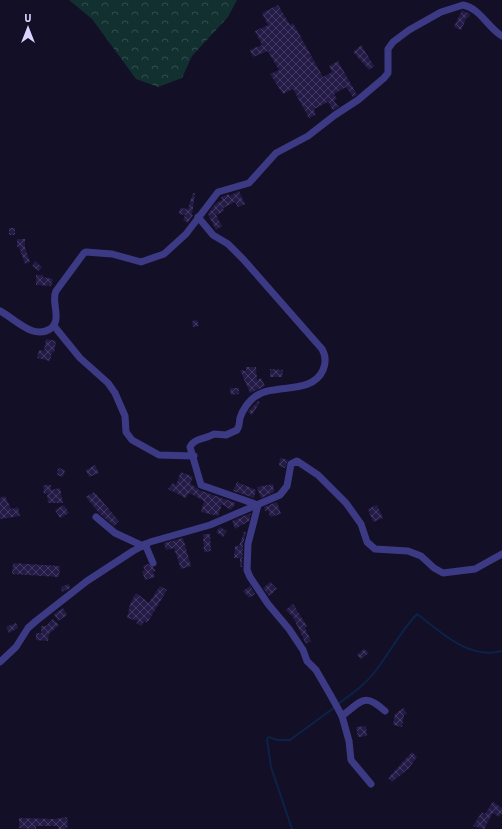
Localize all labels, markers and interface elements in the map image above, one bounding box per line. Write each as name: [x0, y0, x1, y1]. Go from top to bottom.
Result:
north arrow: [8, 8, 48, 48]
text: U: [24, 11, 32, 26]

